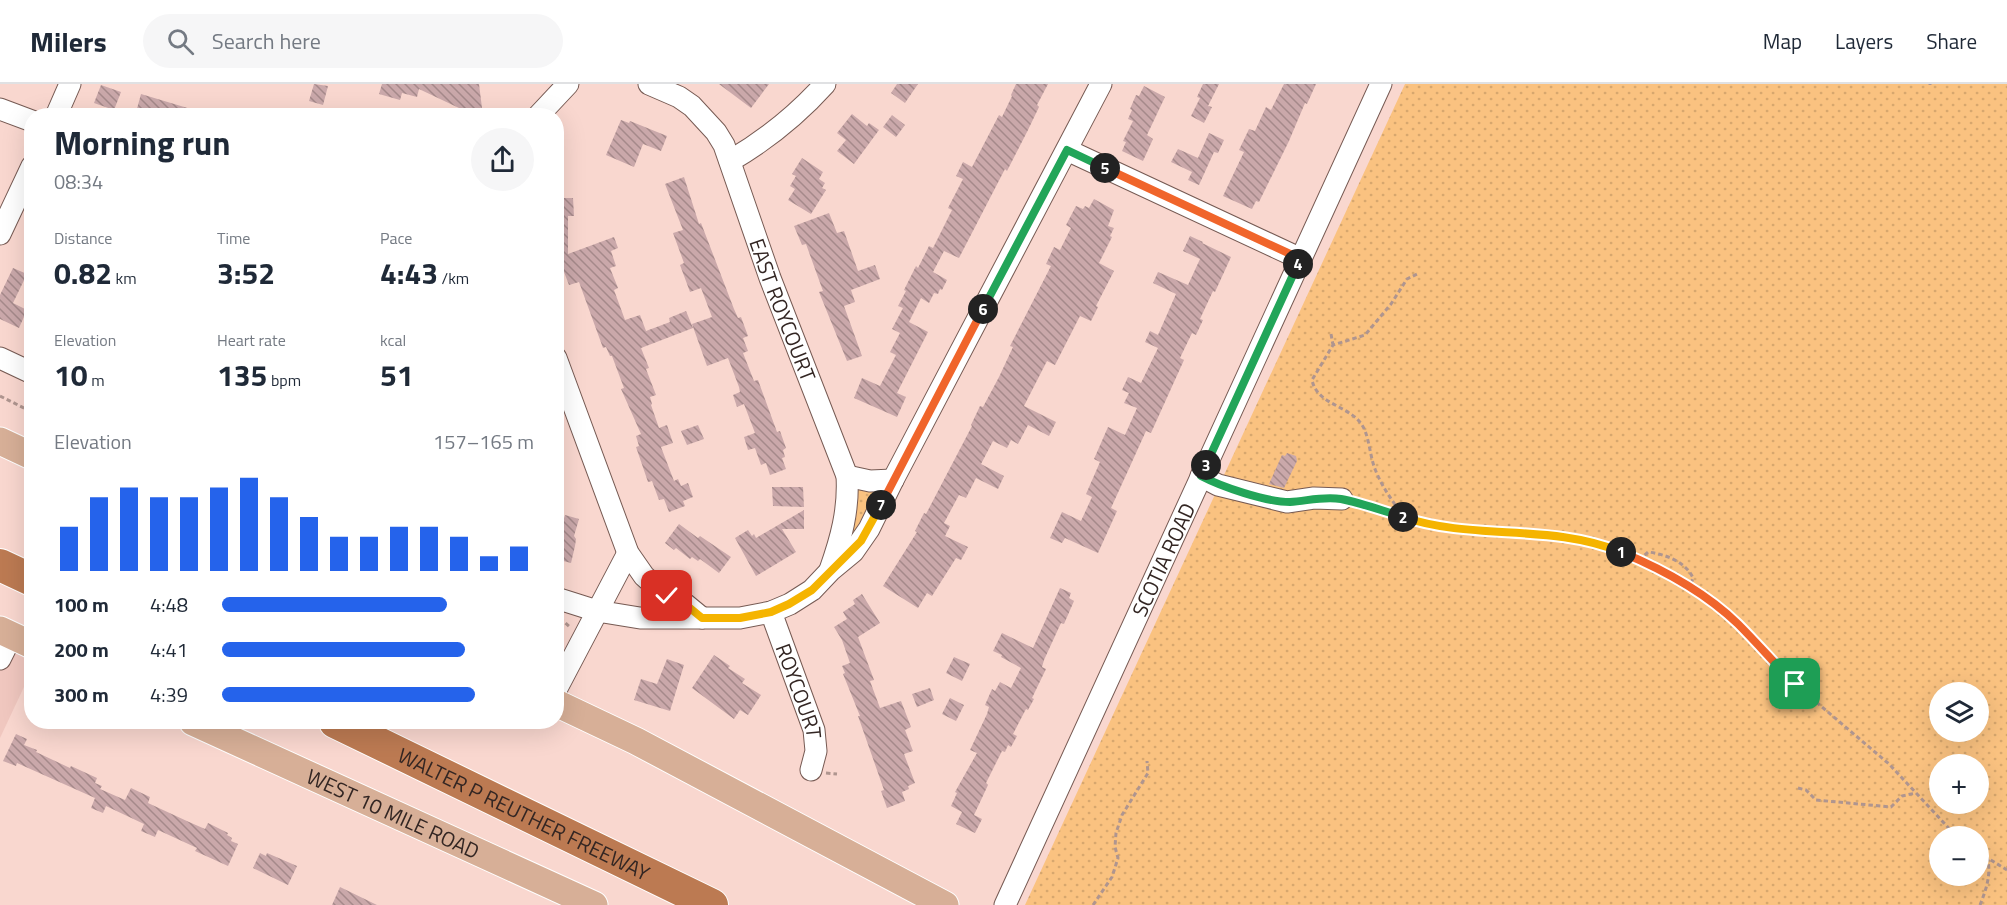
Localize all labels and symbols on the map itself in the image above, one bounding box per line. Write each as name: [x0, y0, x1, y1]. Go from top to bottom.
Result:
pin: 5: [1090, 153, 1120, 183]
street label: EAST ROYCOURT: [741, 234, 825, 386]
pin: 4: [1283, 249, 1313, 279]
pin: 6: [968, 294, 998, 324]
pin: 3: [1191, 450, 1221, 480]
pin: 7: [866, 490, 896, 520]
street label: SCOTIA ROAD: [1123, 497, 1203, 622]
pin: 2: [1388, 502, 1418, 532]
pin: 1: [1606, 537, 1636, 567]
pin: [641, 570, 692, 621]
street label: ROYCOURT: [768, 639, 831, 740]
pin: [1769, 658, 1820, 709]
street label: WALTER P REUTHER FREEWAY: [392, 739, 656, 889]
street label: WEST 10 MILE ROAD: [301, 760, 485, 867]

